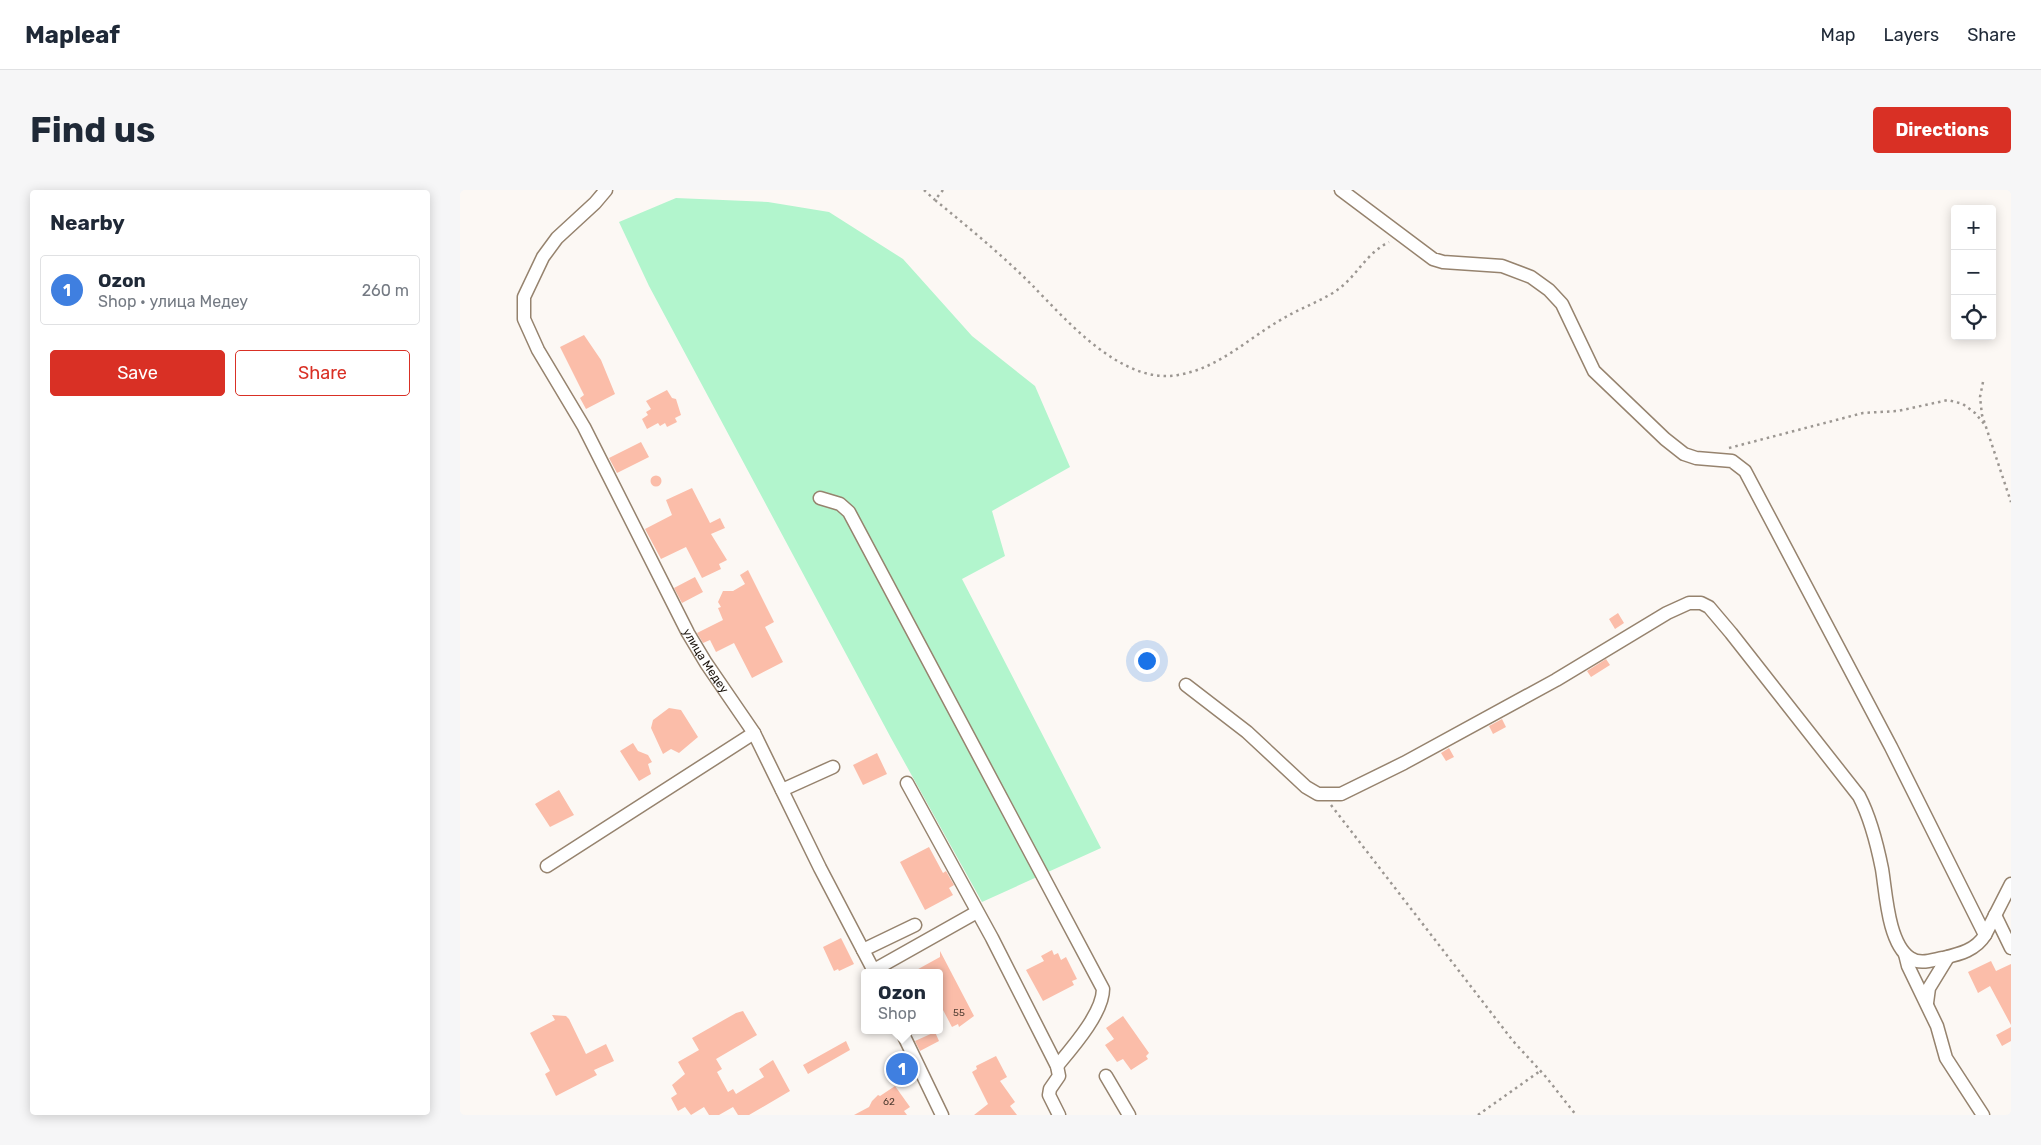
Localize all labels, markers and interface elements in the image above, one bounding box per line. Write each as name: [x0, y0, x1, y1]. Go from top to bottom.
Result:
text: Mapleaf: [25, 21, 120, 49]
text: Map: [1821, 24, 1856, 46]
text: Layers: [1884, 24, 1939, 46]
text: Share: [1967, 24, 2016, 46]
button: Directions: [1873, 107, 2011, 153]
text: Find us: [30, 109, 155, 151]
map controls: [1951, 205, 1996, 340]
button: +: [1951, 205, 1996, 250]
text: Nearby: [50, 210, 125, 235]
button: −: [1951, 250, 1996, 295]
text: Ozon: [98, 269, 146, 292]
text: 1: [63, 281, 71, 300]
text: 260 m: [362, 281, 409, 300]
text: Shop · улица Медеу: [98, 292, 248, 311]
button: locate: [1951, 295, 1996, 340]
button: Save: [50, 350, 225, 396]
button: Share: [235, 350, 410, 396]
street label: улица Медеу: [680, 626, 732, 696]
your location: [1134, 648, 1160, 674]
popup: [861, 969, 943, 1034]
text: Ozon: [878, 981, 926, 1004]
text: Shop: [878, 1004, 917, 1023]
house number: 55: [953, 1007, 965, 1019]
pin: 1: [886, 1050, 918, 1088]
house number: 62: [883, 1096, 895, 1108]

